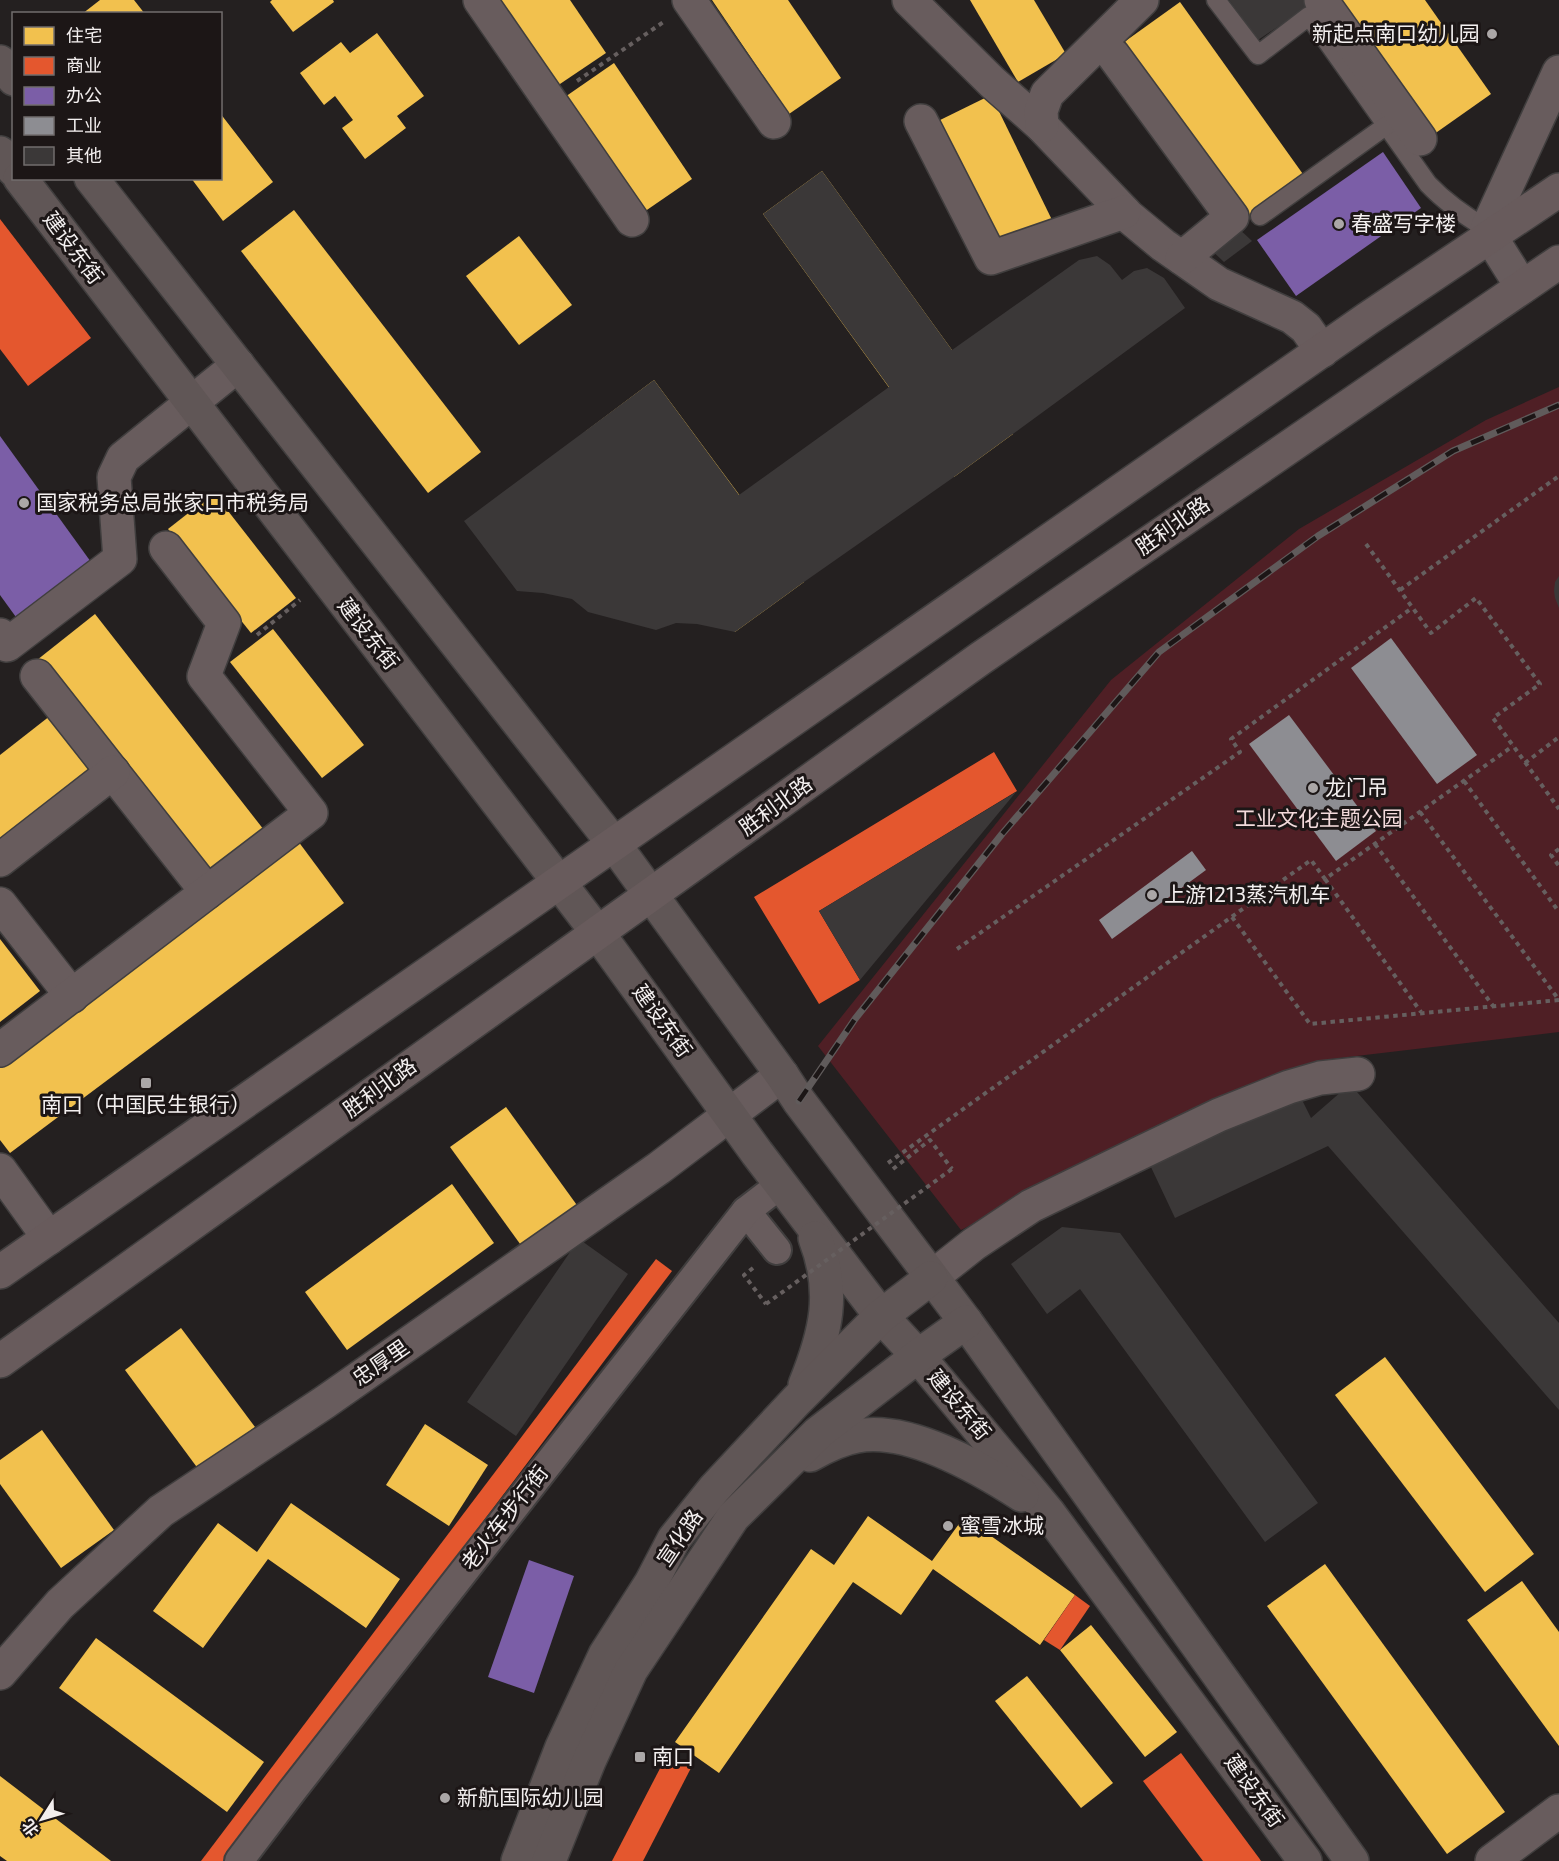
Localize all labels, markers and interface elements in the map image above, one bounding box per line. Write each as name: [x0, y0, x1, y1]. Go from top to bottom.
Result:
legend: [12, 12, 222, 180]
place label: 新起点南口幼儿园: [1312, 20, 1480, 45]
text: 住宅: [66, 24, 102, 46]
marker: 新起点南口幼儿园: [1485, 27, 1499, 41]
text: 商业: [66, 54, 102, 76]
text: 办公: [66, 84, 102, 106]
text: 工业: [66, 114, 102, 136]
text: 其他: [66, 144, 102, 166]
street label: 建设东街: [39, 206, 109, 288]
place label: 春盛写字楼: [1351, 210, 1456, 235]
marker: 春盛写字楼: [1332, 217, 1346, 231]
place label: 国家税务总局张家口市税务局: [36, 489, 309, 514]
street label: 胜利北路: [1131, 490, 1214, 559]
marker: 国家税务总局张家口市税务局: [17, 496, 31, 510]
street label: 建设东街: [333, 592, 405, 674]
street label: 胜利北路: [734, 770, 816, 840]
place label: 龙门吊: [1325, 774, 1388, 799]
marker: 龙门吊: [1306, 781, 1320, 795]
park label: 工业文化主题公园: [1235, 805, 1403, 830]
place label: 上游1213蒸汽机车: [1164, 881, 1330, 906]
marker: 上游1213蒸汽机车: [1145, 888, 1159, 902]
street label: 建设东街: [628, 979, 698, 1061]
street label: 胜利北路: [338, 1052, 420, 1122]
marker: 南口（中国民生银行）: [139, 1076, 153, 1090]
place label: 南口（中国民生银行）: [41, 1091, 251, 1116]
street label: 忠厚里: [347, 1333, 413, 1390]
street label: 建设东街: [924, 1364, 997, 1444]
street label: 老火车步行街: [455, 1460, 552, 1574]
street label: 宣化路: [651, 1504, 707, 1570]
place label: 蜜雪冰城: [960, 1512, 1044, 1537]
marker: 蜜雪冰城: [941, 1519, 955, 1533]
place label: 南口: [652, 1743, 694, 1768]
street label: 建设东街: [1220, 1749, 1290, 1831]
marker: 南口: [633, 1750, 647, 1764]
place label: 新航国际幼儿园: [457, 1784, 604, 1809]
north arrow: [12, 1789, 72, 1849]
marker: 新航国际幼儿园: [438, 1791, 452, 1805]
text: 北: [17, 1816, 42, 1840]

